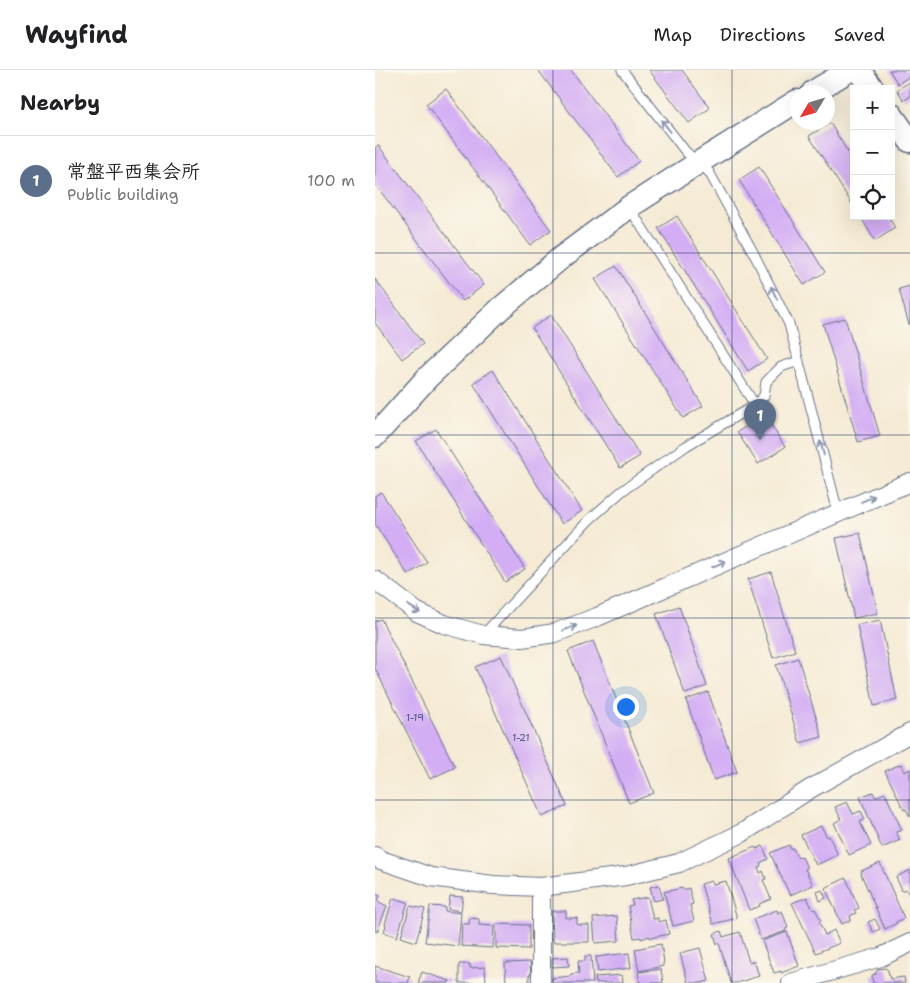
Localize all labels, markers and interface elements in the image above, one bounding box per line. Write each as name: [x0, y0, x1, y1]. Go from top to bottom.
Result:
text: Wayfind: [25, 19, 128, 51]
text: Map: [654, 23, 692, 47]
text: Directions: [720, 23, 806, 47]
text: Saved: [834, 23, 885, 47]
north arrow: [790, 85, 835, 130]
map controls: [850, 85, 895, 220]
button: +: [850, 85, 895, 130]
text: Nearby: [20, 89, 100, 117]
one-way arrow: [661, 119, 671, 133]
button: −: [850, 130, 895, 175]
text: 常盤平西集会所: [67, 159, 200, 184]
text: 1: [32, 170, 40, 191]
text: 100 m: [307, 170, 355, 191]
button: locate: [850, 175, 895, 220]
text: Public building: [67, 184, 179, 205]
one-way arrow: [769, 286, 778, 301]
pin: 1: [744, 399, 776, 440]
one-way arrow: [817, 440, 826, 456]
one-way arrow: [860, 494, 875, 504]
one-way arrow: [711, 559, 726, 569]
one-way arrow: [406, 605, 420, 615]
one-way arrow: [561, 623, 577, 632]
your location: [613, 694, 639, 720]
house number: 1-19: [406, 711, 424, 724]
house number: 1-21: [512, 731, 530, 744]

